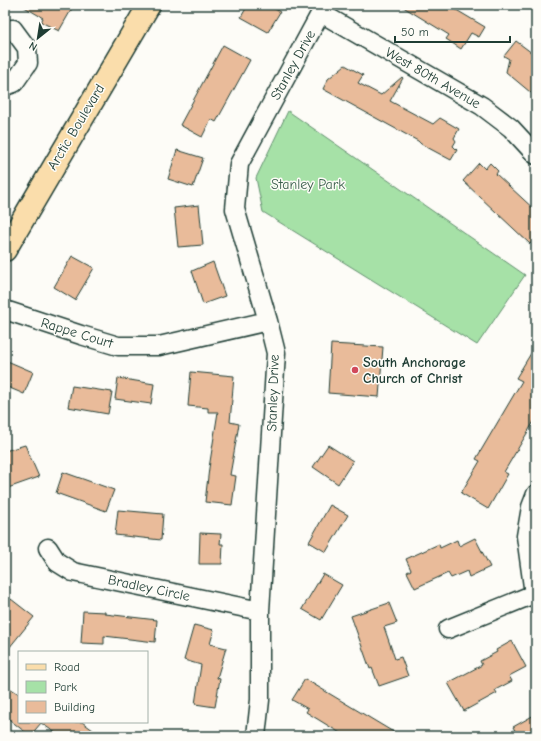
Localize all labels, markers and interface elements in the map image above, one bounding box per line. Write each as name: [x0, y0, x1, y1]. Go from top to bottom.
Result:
north arrow: [18, 18, 58, 58]
scale bar: [395, 18, 510, 44]
text: 50 m: [401, 25, 429, 39]
street label: Stanley Drive: [267, 27, 319, 103]
text: N: [27, 39, 40, 54]
street label: West 80th Avenue: [382, 44, 484, 112]
street label: Arctic Boulevard: [44, 81, 108, 173]
park label: Stanley Park: [271, 176, 345, 193]
street label: Rappe Court: [39, 314, 116, 352]
street label: Stanley Drive: [263, 354, 283, 432]
place label: South Anchorage Church of Christ: [363, 354, 466, 387]
marker: South Anchorage Church of Christ: [350, 365, 360, 375]
street label: Bradley Circle: [106, 571, 192, 605]
legend: [18, 651, 148, 723]
text: Road: [54, 660, 80, 674]
text: Park: [54, 680, 77, 694]
text: Building: [54, 700, 95, 714]

